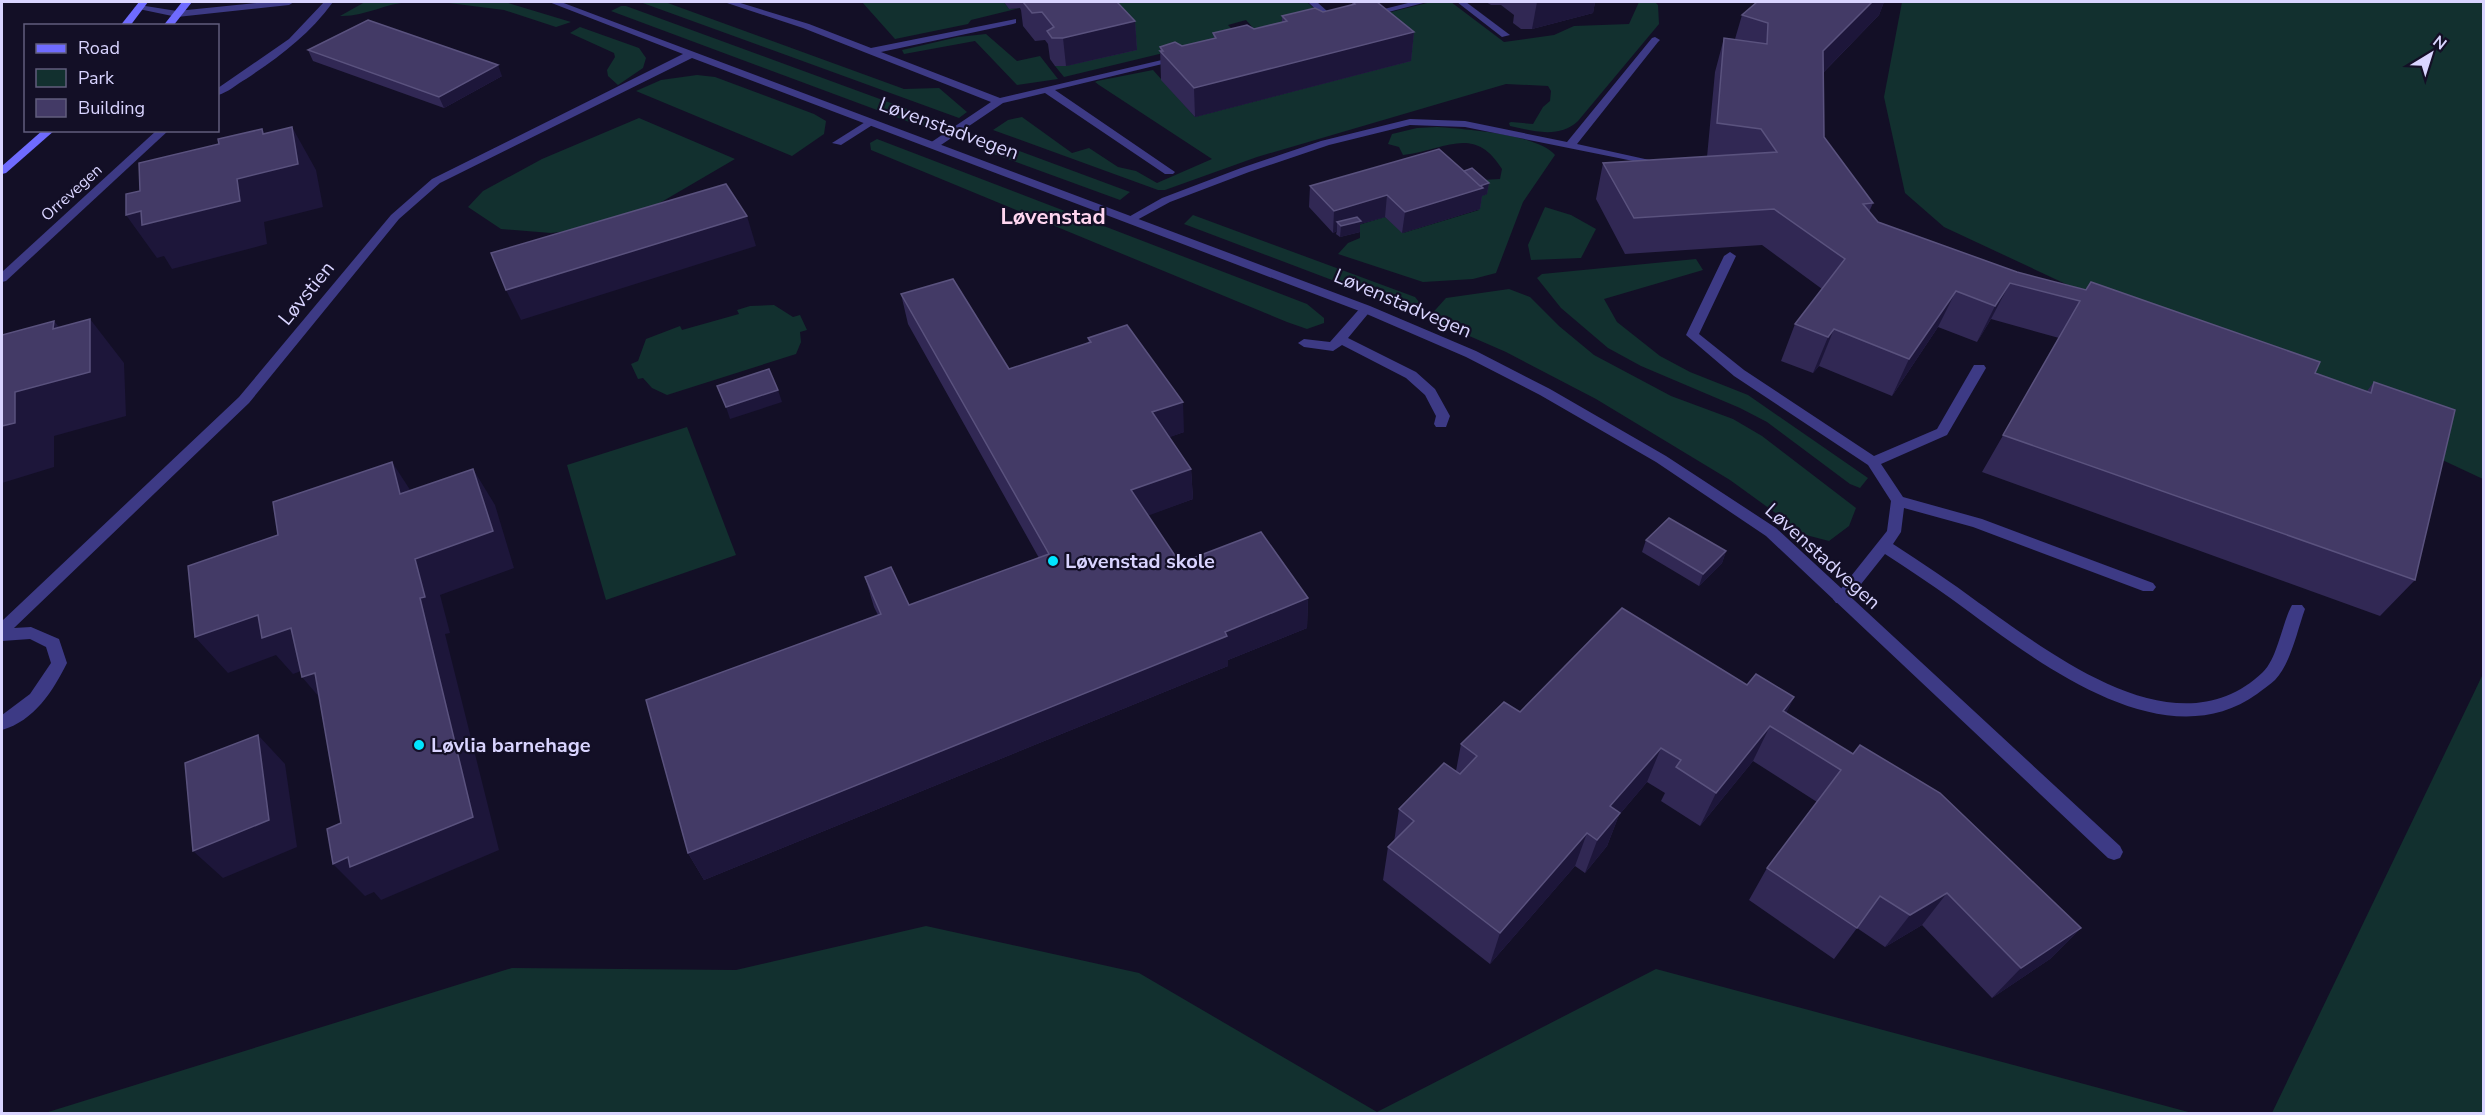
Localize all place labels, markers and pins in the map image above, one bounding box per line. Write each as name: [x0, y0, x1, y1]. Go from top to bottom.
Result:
place label: Løvenstad skole: [1065, 548, 1215, 575]
marker: Løvenstad skole: [1046, 554, 1060, 568]
place label: Løvlia barnehage: [431, 732, 591, 759]
marker: Løvlia barnehage: [412, 738, 426, 752]

